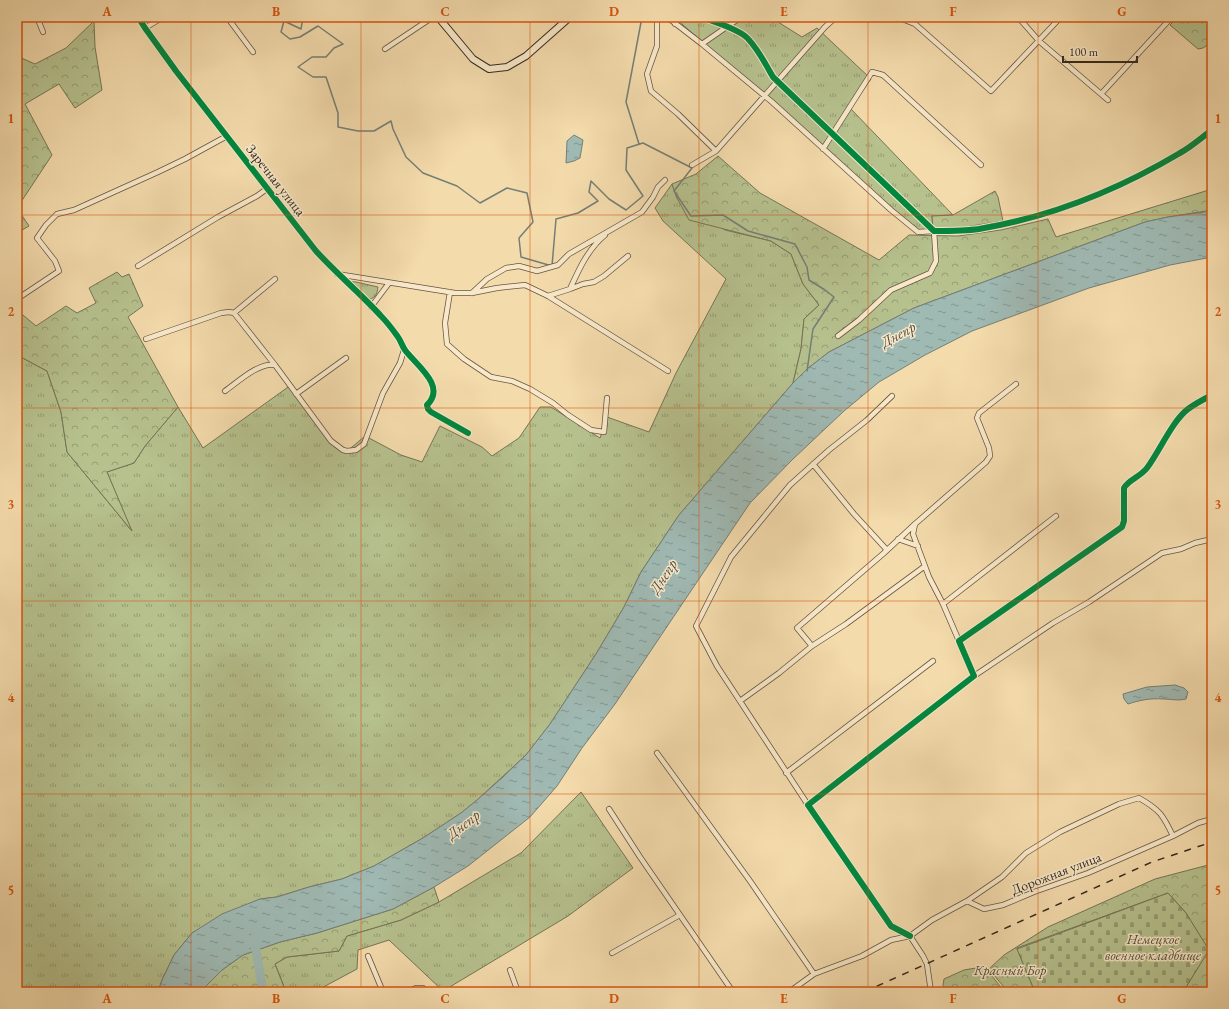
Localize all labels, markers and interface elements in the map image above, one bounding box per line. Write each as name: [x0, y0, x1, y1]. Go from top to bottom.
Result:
text: A: [101, 3, 112, 20]
text: B: [272, 3, 280, 20]
text: C: [440, 3, 450, 20]
text: D: [609, 3, 619, 20]
text: E: [780, 3, 788, 20]
text: F: [949, 3, 957, 20]
text: G: [1117, 3, 1127, 20]
scale bar: [1063, 38, 1137, 64]
text: 100 m: [1069, 44, 1099, 60]
text: 1: [8, 110, 15, 127]
text: 1: [1215, 110, 1222, 127]
street label: Заречная улица: [242, 140, 310, 220]
text: 2: [8, 303, 15, 320]
text: 2: [1215, 303, 1222, 320]
water label: Днепр: [876, 317, 919, 352]
text: 3: [8, 496, 15, 513]
text: 3: [1215, 496, 1222, 513]
water label: Днепр: [644, 555, 681, 597]
text: 4: [8, 689, 15, 706]
text: 4: [1215, 689, 1222, 706]
water label: Днепр: [442, 805, 484, 843]
street label: Дорожная улица: [1008, 847, 1104, 898]
text: 5: [8, 882, 14, 899]
text: 5: [1215, 882, 1221, 899]
park label: Немецкое военное кладбище: [1105, 930, 1201, 964]
park label: Красный Бор: [973, 961, 1046, 979]
text: A: [101, 990, 112, 1007]
text: B: [272, 990, 280, 1007]
text: C: [440, 990, 450, 1007]
text: D: [609, 990, 619, 1007]
text: E: [780, 990, 788, 1007]
text: F: [949, 990, 957, 1007]
text: G: [1117, 990, 1127, 1007]

